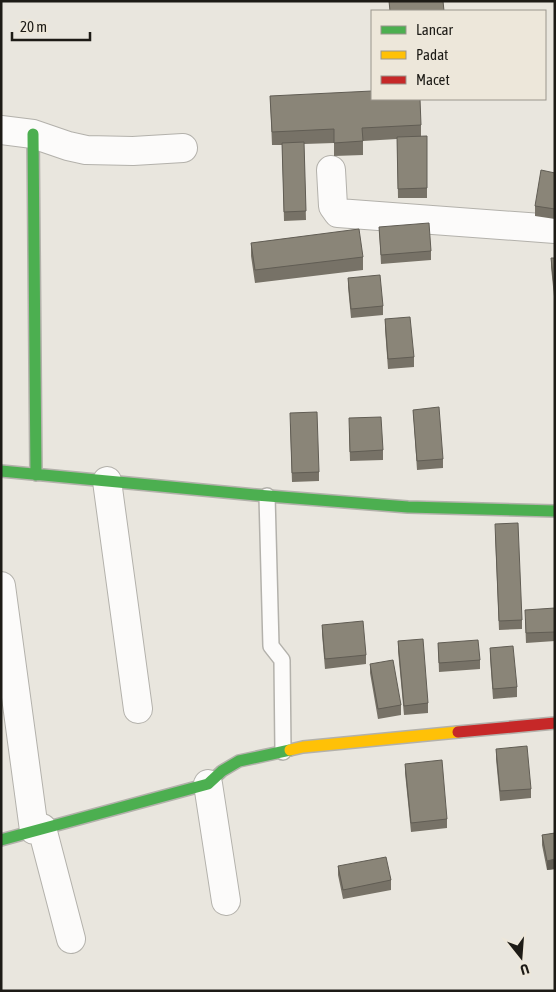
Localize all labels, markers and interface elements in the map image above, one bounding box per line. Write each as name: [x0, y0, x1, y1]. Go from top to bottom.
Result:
scale bar: [12, 10, 90, 42]
legend: [371, 10, 546, 100]
text: 20 m: [20, 18, 47, 35]
text: Lancar: [416, 21, 454, 38]
text: Padat: [416, 46, 448, 63]
text: Macet: [416, 71, 450, 88]
north arrow: [496, 932, 546, 982]
text: U: [519, 961, 531, 978]

